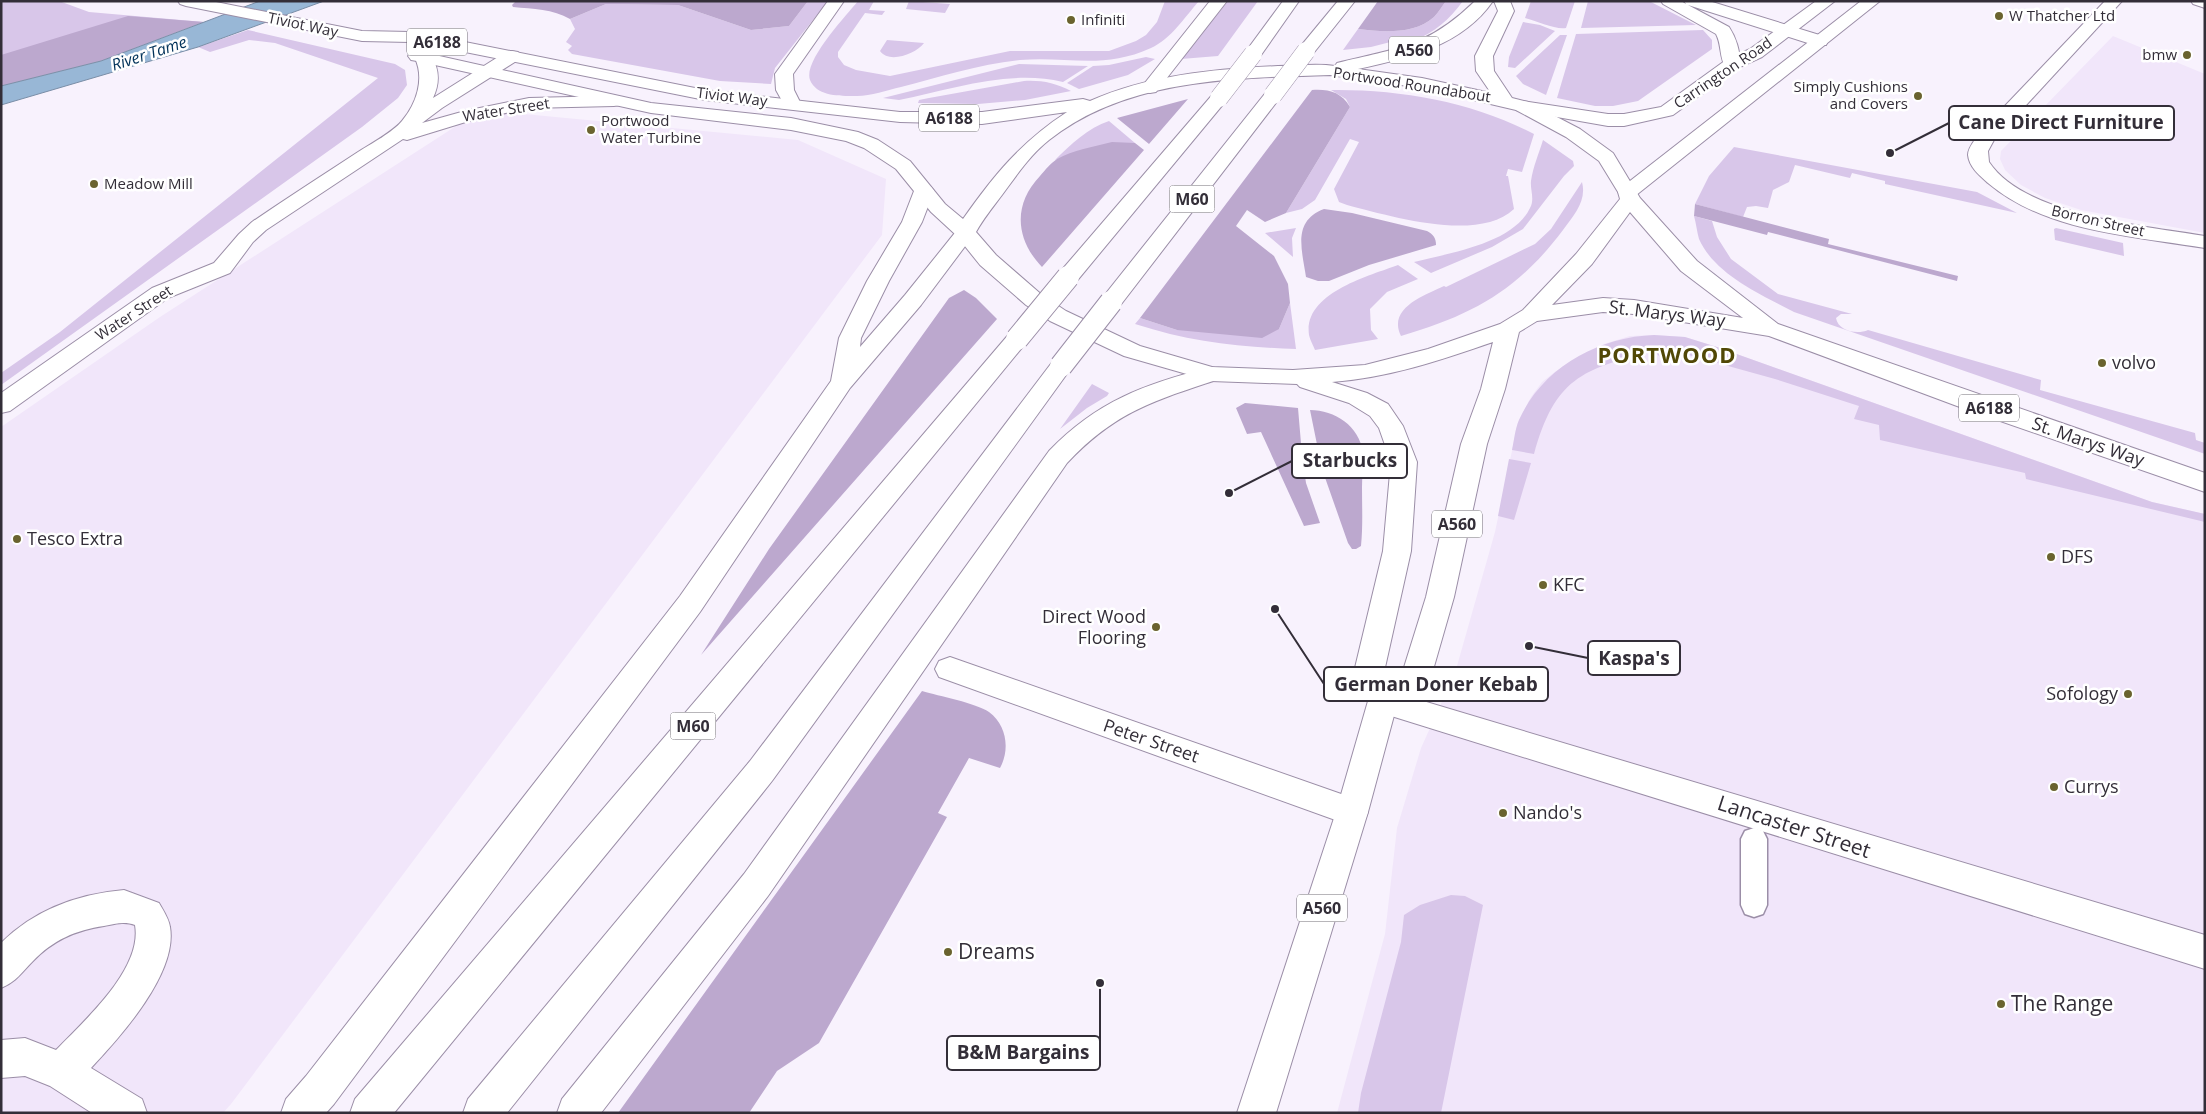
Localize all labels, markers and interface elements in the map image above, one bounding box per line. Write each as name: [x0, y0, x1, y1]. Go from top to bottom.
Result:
place label: W Thatcher Ltd: [2009, 5, 2115, 25]
street label: Tiviot Way: [266, 7, 341, 41]
place label: Infiniti: [1081, 9, 1125, 29]
marker: W Thatcher Ltd: [1993, 10, 2005, 22]
marker: Infiniti: [1065, 14, 1077, 26]
road number: A6188: [407, 28, 467, 56]
water label: River Tame: [109, 30, 189, 76]
street label: Carrington Road: [1669, 32, 1775, 112]
road number: A560: [1389, 36, 1439, 64]
place label: bmw: [2142, 44, 2177, 64]
marker: bmw: [2181, 49, 2193, 61]
street label: Portwood Roundabout: [1332, 62, 1492, 106]
place label: Simply Cushions and Covers: [1794, 76, 1908, 113]
street label: Tiviot Way: [696, 82, 769, 110]
marker: Simply Cushions and Covers: [1912, 90, 1924, 102]
street label: Water Street: [461, 92, 551, 126]
road number: A6188: [919, 105, 979, 132]
callout: Cane Direct Furniture: [1949, 106, 2174, 140]
text: Cane Direct Furniture: [1958, 109, 2164, 135]
place label: Portwood Water Turbine: [601, 110, 701, 147]
marker: Portwood Water Turbine: [585, 124, 597, 136]
place label: Meadow Mill: [104, 173, 193, 193]
marker: Meadow Mill: [88, 178, 100, 190]
road number: M60: [1170, 185, 1214, 212]
street label: Borron Street: [2050, 200, 2147, 240]
street label: Water Street: [91, 280, 176, 344]
street label: St. Marys Way: [1608, 294, 1728, 332]
district label: PORTWOOD: [1597, 339, 1737, 369]
place label: volvo: [2112, 350, 2156, 374]
marker: volvo: [2096, 357, 2108, 369]
road number: A6188: [1959, 394, 2019, 422]
street label: St. Marys Way: [2029, 411, 2149, 472]
callout: Starbucks: [1292, 444, 1407, 478]
text: Starbucks: [1303, 447, 1397, 473]
road number: A560: [1432, 510, 1482, 538]
place label: Tesco Extra: [27, 526, 123, 550]
marker: Tesco Extra: [11, 533, 23, 545]
place label: DFS: [2061, 544, 2093, 568]
marker: DFS: [2045, 551, 2057, 563]
place label: KFC: [1553, 572, 1585, 596]
marker: KFC: [1537, 579, 1549, 591]
place label: Direct Wood Flooring: [1042, 604, 1146, 649]
marker: Direct Wood Flooring: [1150, 621, 1162, 633]
callout: Kaspa's: [1588, 641, 1680, 675]
text: Kaspa's: [1598, 645, 1670, 671]
callout: German Doner Kebab: [1324, 667, 1548, 701]
text: German Doner Kebab: [1334, 671, 1538, 697]
place label: Sofology: [2046, 681, 2119, 705]
marker: Sofology: [2122, 688, 2134, 700]
road number: M60: [670, 712, 716, 739]
street label: Peter Street: [1100, 712, 1202, 768]
place label: Currys: [2064, 774, 2119, 798]
marker: Currys: [2048, 781, 2060, 793]
street label: Lancaster Street: [1714, 788, 1874, 864]
place label: Nando's: [1513, 800, 1582, 824]
marker: Nando's: [1497, 807, 1509, 819]
road number: A560: [1297, 894, 1347, 921]
place label: Dreams: [958, 937, 1035, 965]
marker: Dreams: [942, 946, 954, 958]
place label: The Range: [2011, 989, 2113, 1017]
marker: The Range: [1995, 998, 2007, 1010]
callout: B&M Bargains: [947, 1036, 1100, 1070]
text: B&M Bargains: [957, 1039, 1089, 1065]

